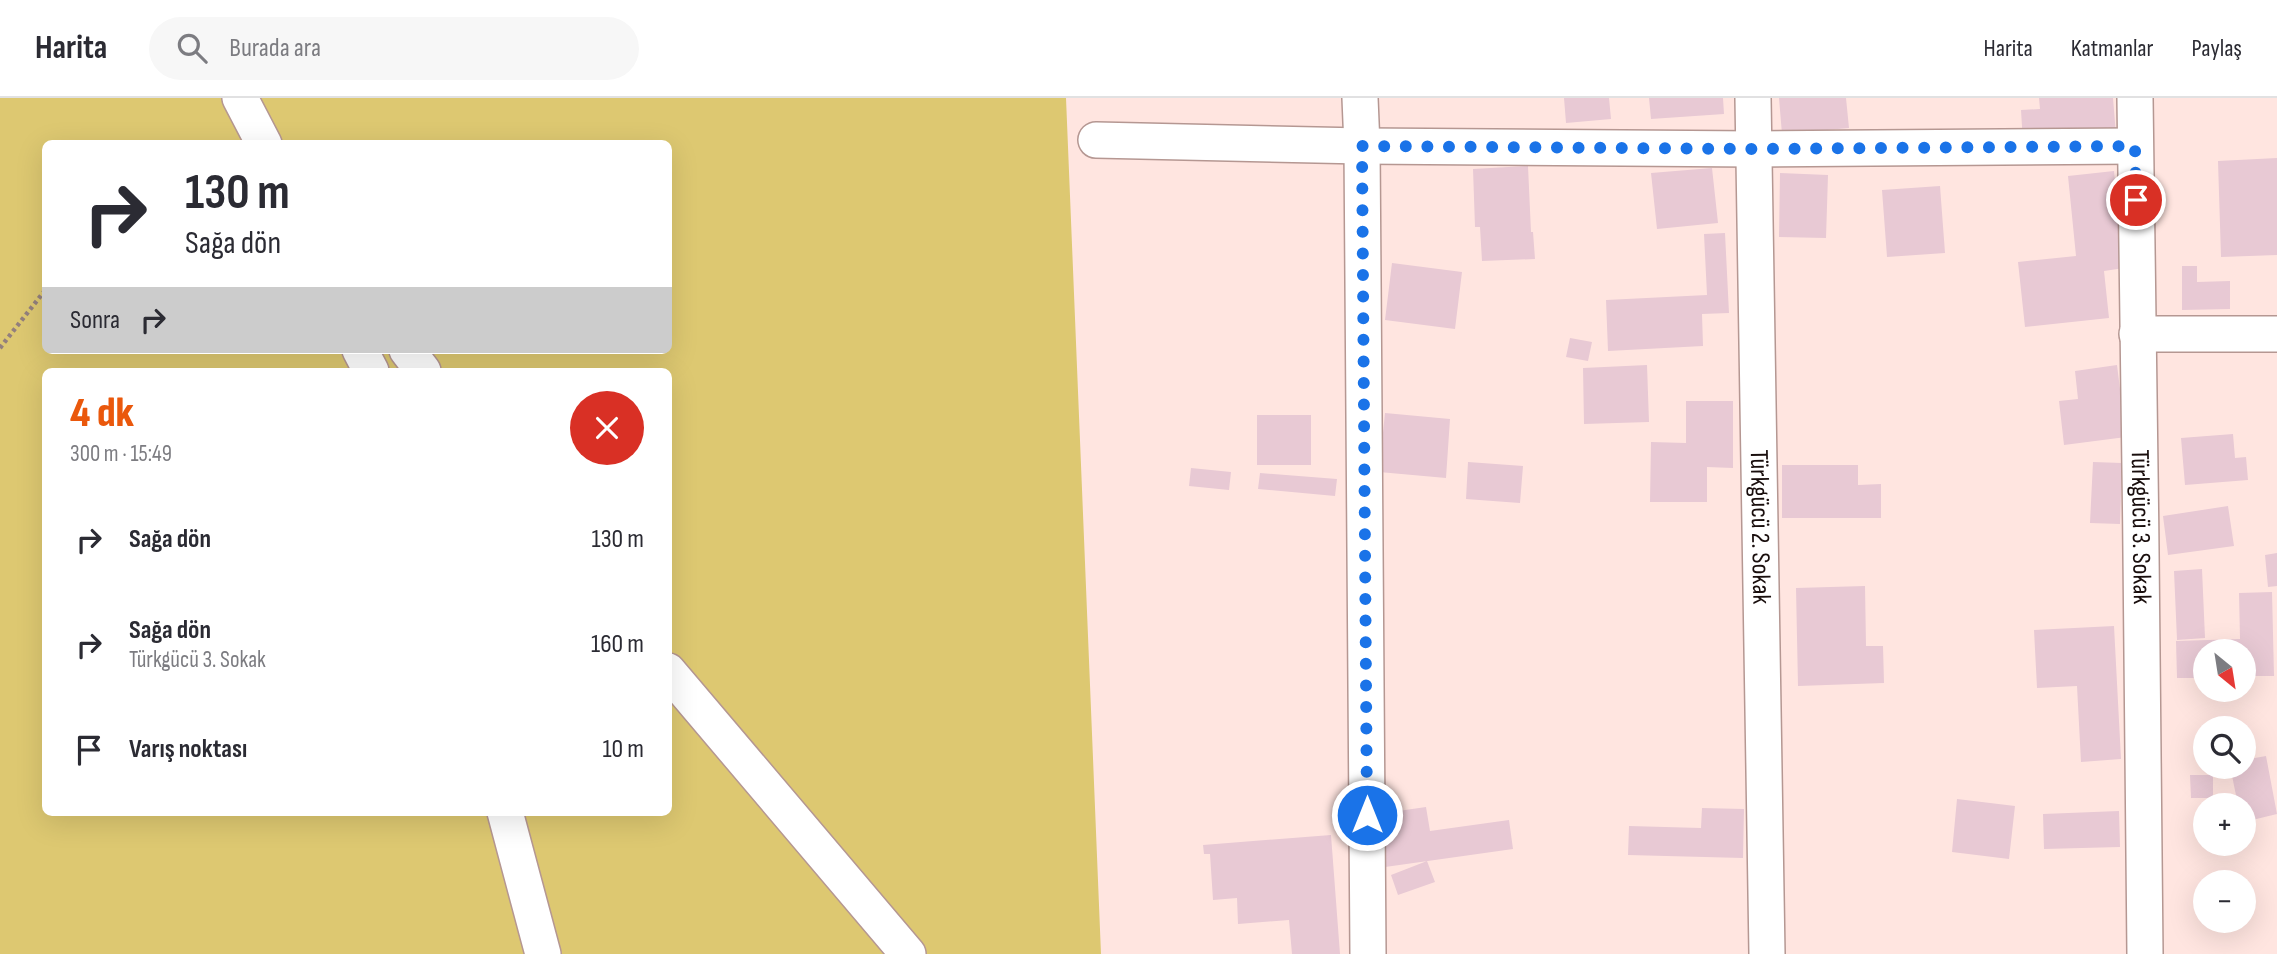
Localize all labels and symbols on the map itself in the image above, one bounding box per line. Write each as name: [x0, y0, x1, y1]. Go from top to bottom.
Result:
pin: [2106, 170, 2166, 230]
street label: Türkgücü 2. Sokak: [1743, 449, 1777, 605]
street label: Türkgücü 3. Sokak: [2124, 449, 2157, 605]
north arrow: [2193, 639, 2256, 702]
position arrow: [1330, 778, 1404, 852]

